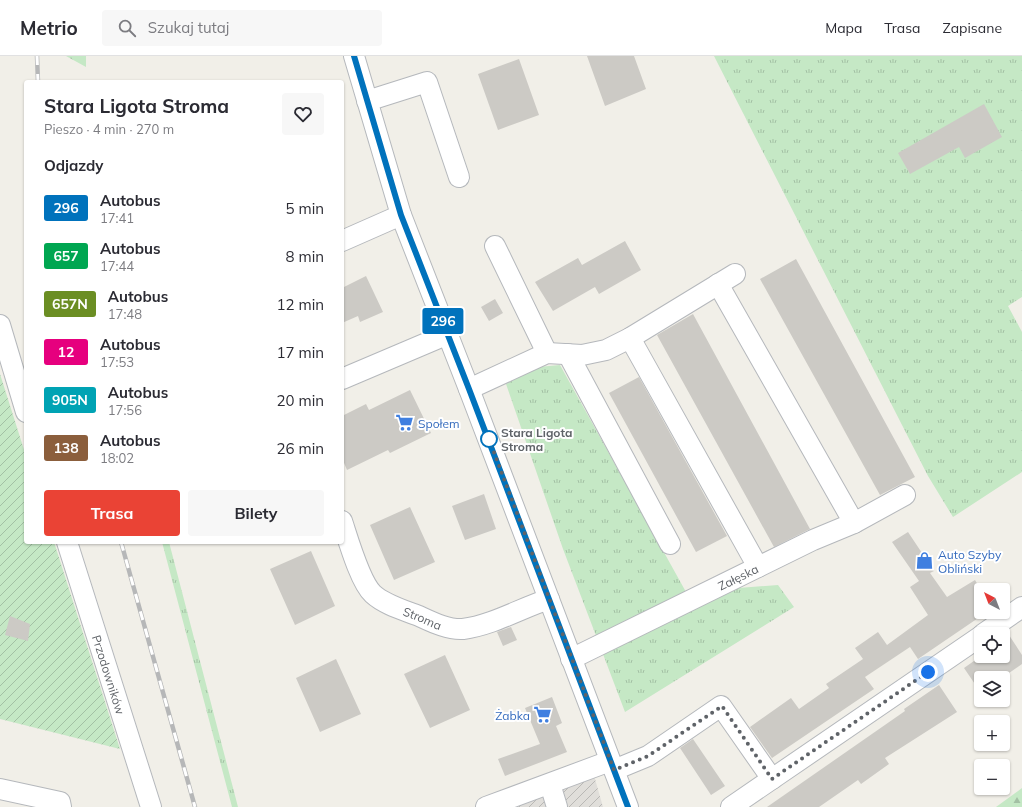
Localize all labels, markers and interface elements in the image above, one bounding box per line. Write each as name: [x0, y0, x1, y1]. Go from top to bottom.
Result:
search box: [102, 10, 382, 46]
text: Metrio: [20, 16, 78, 40]
icon: search: [116, 17, 138, 39]
text: Szukaj tutaj: [148, 18, 229, 37]
text: Mapa: [825, 19, 862, 37]
text: Trasa: [884, 19, 921, 37]
text: Zapisane: [943, 19, 1002, 37]
button: heart: [282, 93, 324, 135]
text: Stara Ligota Stroma: [44, 94, 229, 118]
text: Pieszo · 4 min · 270 m: [44, 121, 174, 137]
text: Odjazdy: [44, 156, 104, 175]
text: Autobus: [100, 191, 160, 210]
text: 296: [53, 199, 79, 217]
text: 5 min: [286, 199, 324, 218]
text: 17:41: [100, 210, 134, 226]
text: Autobus: [100, 239, 160, 258]
text: 657: [53, 247, 79, 265]
text: 8 min: [286, 247, 324, 266]
text: 17:44: [100, 258, 134, 274]
text: Autobus: [108, 287, 168, 306]
text: 657N: [52, 295, 88, 313]
text: 12 min: [277, 295, 324, 314]
text: 17:48: [108, 306, 142, 322]
line badge: 296: [420, 308, 466, 334]
text: 296: [430, 312, 456, 330]
text: Autobus: [100, 335, 160, 354]
text: 12: [58, 343, 74, 361]
text: 17 min: [277, 343, 324, 362]
text: 17:53: [100, 354, 134, 370]
text: Autobus: [108, 383, 168, 402]
text: 905N: [52, 391, 88, 409]
text: 20 min: [277, 391, 324, 410]
text: 17:56: [108, 402, 142, 418]
supermarket icon: Społem: [395, 413, 415, 433]
place label: Społem: [418, 416, 459, 431]
place label: Stara Ligota Stroma: [501, 425, 572, 454]
marker: Stara Ligota Stroma: [480, 430, 498, 448]
text: Autobus: [100, 431, 160, 450]
text: 138: [53, 439, 79, 457]
text: 26 min: [277, 439, 324, 458]
text: 18:02: [100, 450, 134, 466]
button: Trasa: [44, 490, 180, 536]
button: Bilety: [188, 490, 324, 536]
place label: Auto Szyby Obliński: [938, 547, 1002, 576]
shop icon: Auto Szyby Obliński: [915, 551, 935, 571]
street label: Załęska: [715, 561, 760, 593]
north arrow: [974, 583, 1010, 619]
map controls: [974, 583, 1010, 795]
street label: Stroma: [401, 603, 444, 633]
button: locate: [974, 627, 1010, 663]
street label: Przodowników: [89, 633, 129, 717]
your location: [918, 662, 938, 682]
button: layers: [974, 671, 1010, 707]
supermarket icon: Żabka: [533, 705, 553, 725]
place label: Żabka: [495, 708, 530, 723]
button: +: [974, 715, 1010, 751]
button: −: [974, 759, 1010, 795]

